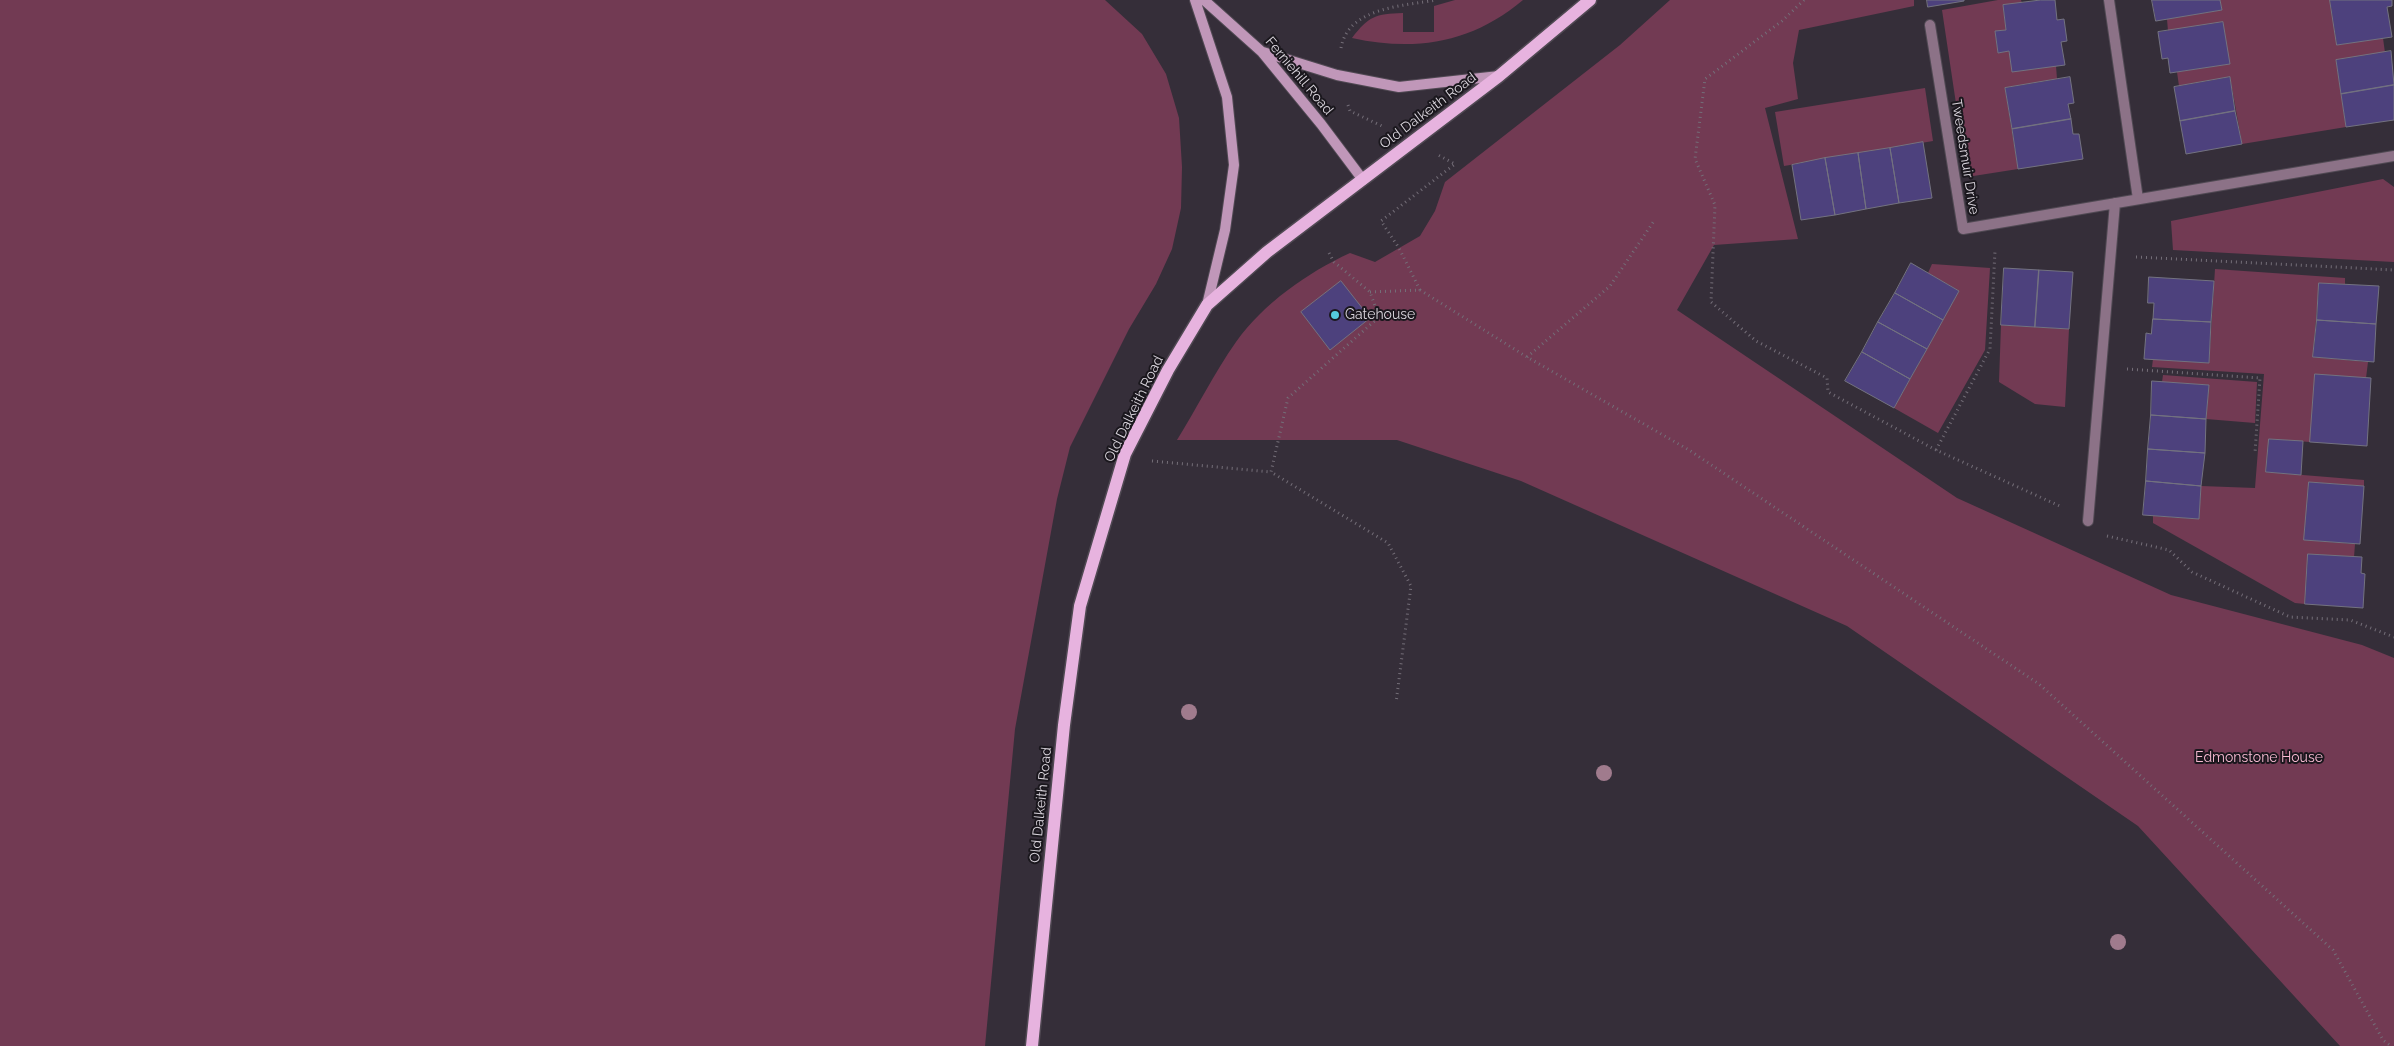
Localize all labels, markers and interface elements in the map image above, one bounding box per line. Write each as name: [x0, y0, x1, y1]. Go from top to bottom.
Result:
street label: Ferniehill Road: [1262, 34, 1336, 118]
street label: Old Dalkeith Road: [1376, 69, 1480, 153]
street label: Tweedsmuir Drive: [1948, 98, 1982, 216]
place label: Gatehouse: [1345, 307, 1415, 323]
marker: Gatehouse: [1329, 309, 1341, 321]
street label: Old Dalkeith Road: [1101, 353, 1167, 465]
street label: Old Dalkeith Road: [1027, 746, 1055, 864]
park label: Edmonstone House: [2195, 750, 2323, 766]

